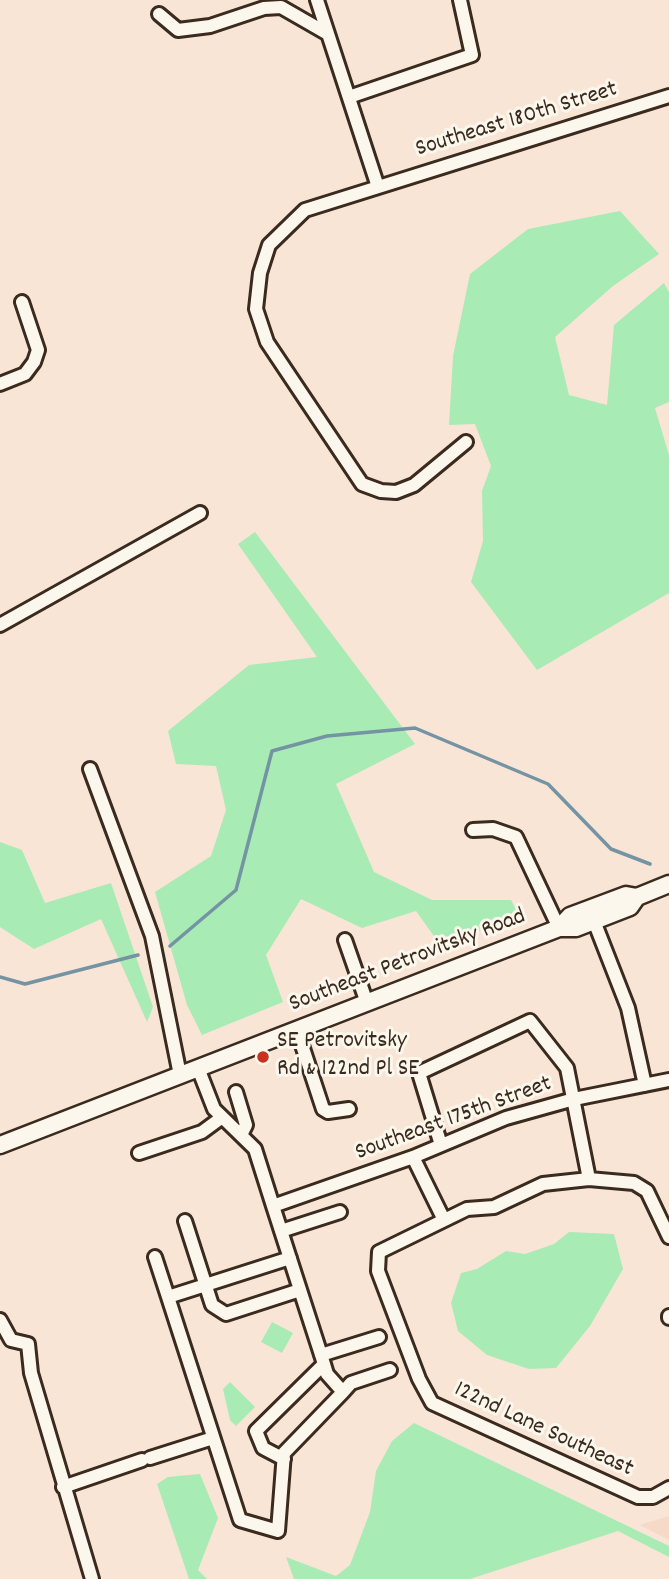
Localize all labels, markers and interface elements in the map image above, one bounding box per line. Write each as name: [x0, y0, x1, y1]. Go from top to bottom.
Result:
street label: Southeast 180th Street: [413, 77, 621, 165]
street label: Southeast Petrovitsky Road: [286, 904, 530, 1020]
place label: SE Petrovitsky Rd & 122nd Pl SE: [277, 1029, 419, 1085]
marker: SE Petrovitsky Rd & 122nd Pl SE: [255, 1049, 271, 1065]
street label: Southeast 175th Street: [352, 1071, 556, 1169]
street label: 122nd Lane Southeast: [449, 1377, 637, 1485]

